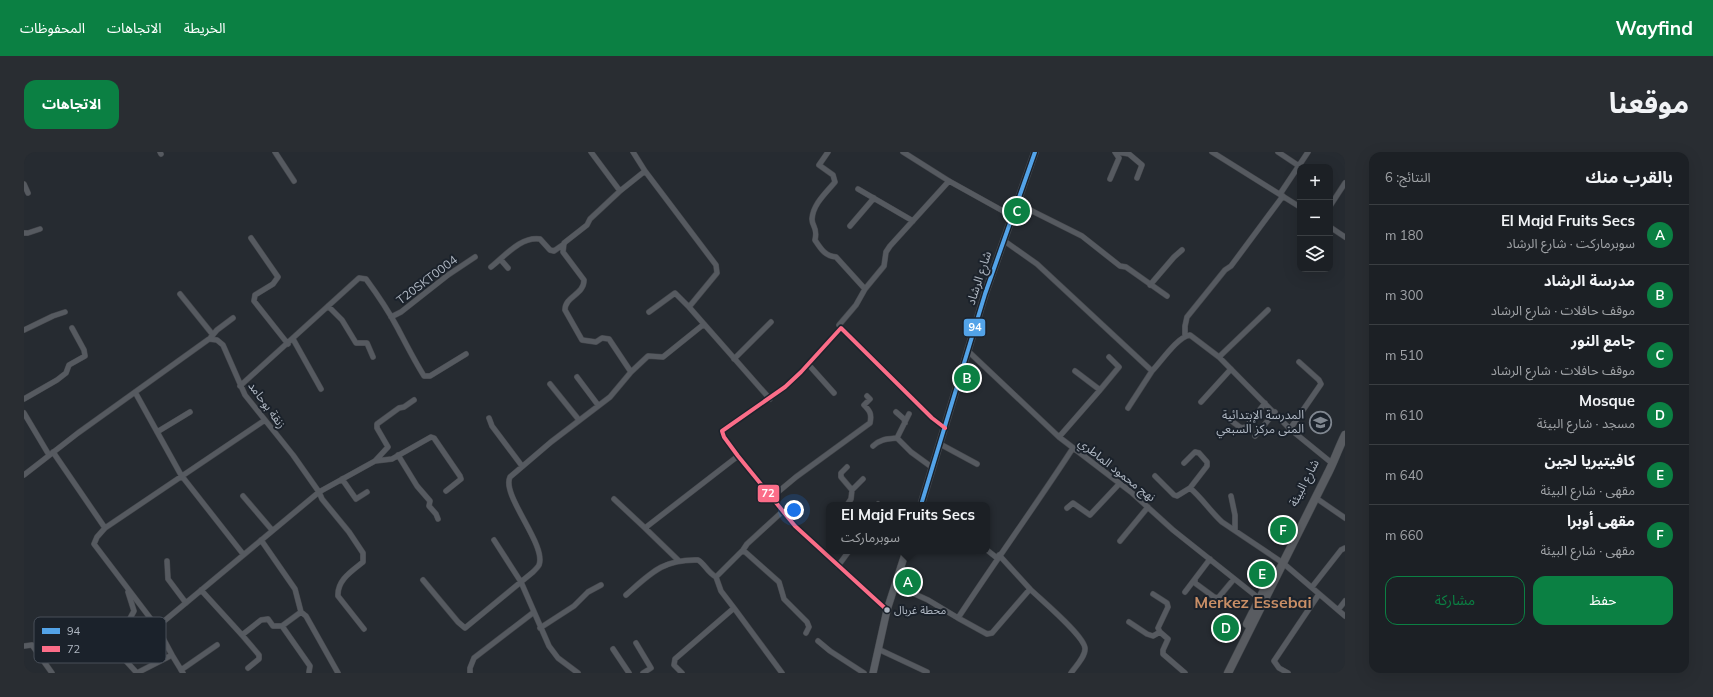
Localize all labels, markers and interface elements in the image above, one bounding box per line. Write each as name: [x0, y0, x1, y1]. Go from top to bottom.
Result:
text: Wayfind: [1616, 16, 1693, 40]
text: المحفوظات: [20, 19, 85, 37]
text: الاتجاهات: [107, 19, 162, 37]
text: الخريطة: [184, 19, 226, 37]
button: الاتجاهات: [24, 80, 119, 129]
text: موقعنا: [1609, 85, 1689, 120]
map controls: [1297, 164, 1333, 272]
button: +: [1297, 164, 1333, 200]
text: بالقرب منك: [1585, 166, 1673, 187]
text: النتائج: 6: [1385, 169, 1431, 185]
pin: C: [1004, 196, 1030, 226]
button: −: [1297, 200, 1333, 236]
text: El Majd Fruits Secs: [1501, 211, 1635, 230]
text: 180 m: [1385, 227, 1423, 243]
text: A: [1655, 227, 1665, 243]
text: سوبرماركت · شارع الرشاد: [1506, 235, 1635, 251]
button: layers: [1297, 236, 1333, 272]
street label: شارع الرشاد: [963, 249, 996, 307]
street label: T20SKT0004: [393, 252, 460, 307]
text: مدرسة الرشاد: [1544, 271, 1635, 290]
text: 300 m: [1385, 287, 1423, 303]
text: B: [1656, 287, 1665, 303]
text: موقف حافلات · شارع الرشاد: [1491, 302, 1635, 318]
line badge: 94: [963, 318, 986, 337]
text: 94: [968, 320, 982, 334]
text: جامع النور: [1571, 331, 1635, 350]
text: 510 m: [1385, 347, 1423, 363]
text: C: [1656, 347, 1664, 363]
text: موقف حافلات · شارع الرشاد: [1491, 362, 1635, 378]
pin: B: [954, 363, 980, 393]
street label: زنقة بوحامد: [245, 378, 289, 431]
text: Mosque: [1579, 391, 1635, 410]
place label: المدرسة الإبتدائية المنى مركز السبعي: [1216, 407, 1304, 439]
text: 610 m: [1385, 407, 1423, 423]
text: D: [1655, 407, 1665, 423]
school or university icon: المدرسة الإبتدائية المنى مركز السبعي: [1307, 409, 1333, 435]
text: مسجد · شارع البيئة: [1537, 415, 1635, 431]
street label: نهج محمود الماطري: [1074, 435, 1159, 507]
text: كافيتيريا لجين: [1544, 451, 1635, 470]
street label: شارع البيئة: [1285, 457, 1324, 510]
text: 640 m: [1385, 467, 1423, 483]
text: E: [1656, 467, 1664, 483]
text: مقهى · شارع البيئة: [1541, 482, 1635, 498]
line badge: 72: [757, 484, 780, 503]
text: 72: [761, 486, 775, 500]
your location: [784, 500, 804, 520]
popup: [826, 502, 990, 554]
text: El Majd Fruits Secs: [841, 505, 975, 524]
text: مقهى أوبرا: [1567, 511, 1635, 530]
pin: F: [1270, 515, 1296, 545]
text: 660 m: [1385, 527, 1423, 543]
text: F: [1656, 527, 1664, 543]
text: سوبرماركت: [841, 529, 900, 545]
text: مقهى · شارع البيئة: [1541, 542, 1635, 558]
pin: E: [1249, 559, 1275, 589]
pin: A: [895, 567, 921, 597]
button: مشاركة: [1385, 576, 1525, 625]
button: حفظ: [1533, 576, 1673, 625]
district label: Merkez Essebai: [1194, 592, 1312, 612]
place label: محطة غربال: [894, 603, 946, 617]
marker: محطة غربال: [882, 605, 892, 615]
pin: D: [1213, 613, 1239, 643]
legend: [34, 617, 166, 663]
text: 94: [67, 624, 81, 638]
text: 72: [67, 642, 81, 656]

